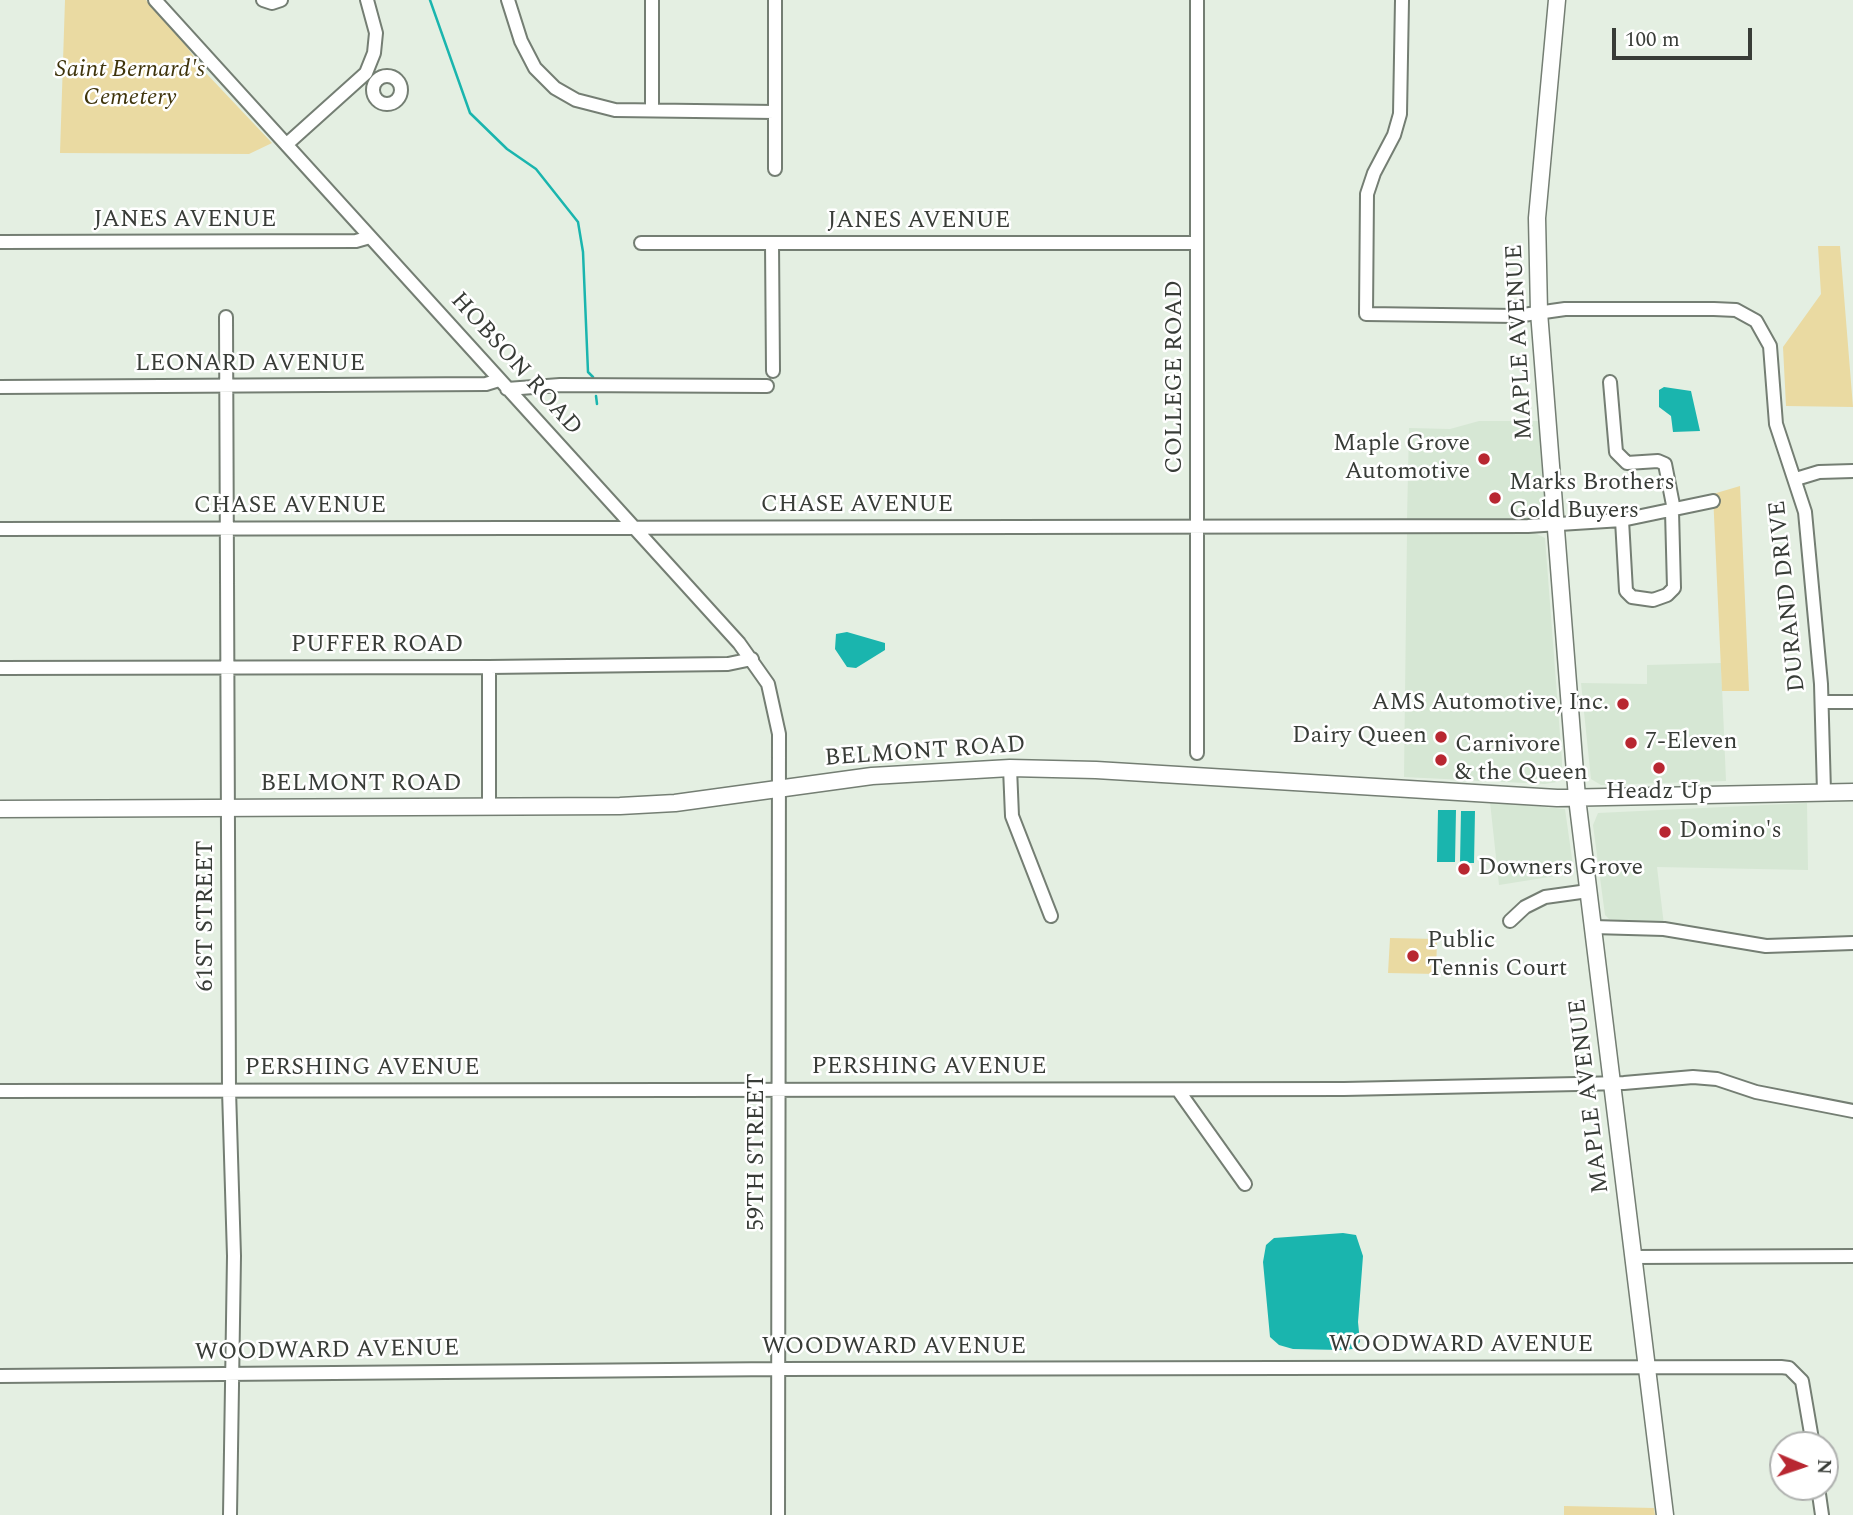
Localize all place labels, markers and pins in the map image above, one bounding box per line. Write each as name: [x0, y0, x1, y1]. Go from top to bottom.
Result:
place label: Maple Grove Automotive: [1333, 431, 1470, 487]
marker: Maple Grove Automotive: [1476, 451, 1492, 467]
place label: Marks Brothers Gold Buyers: [1509, 470, 1675, 526]
marker: Marks Brothers Gold Buyers: [1487, 490, 1503, 506]
place label: AMS Automotive, Inc.: [1371, 690, 1609, 718]
marker: AMS Automotive, Inc.: [1615, 696, 1631, 712]
place label: Dairy Queen: [1292, 723, 1427, 751]
marker: Dairy Queen: [1433, 729, 1449, 745]
place label: 7-Eleven: [1645, 729, 1737, 757]
place label: Carnivore & the Queen: [1455, 732, 1588, 788]
marker: 7-Eleven: [1623, 735, 1639, 751]
marker: Carnivore & the Queen: [1433, 752, 1449, 768]
marker: Headz Up: [1651, 760, 1667, 776]
place label: Headz Up: [1606, 779, 1712, 807]
place label: Domino's: [1679, 818, 1782, 846]
marker: Domino's: [1657, 824, 1673, 840]
place label: Downers Grove: [1478, 855, 1643, 883]
marker: Downers Grove: [1456, 861, 1472, 877]
place label: Public Tennis Court: [1427, 928, 1567, 984]
marker: Public Tennis Court: [1405, 948, 1421, 964]

